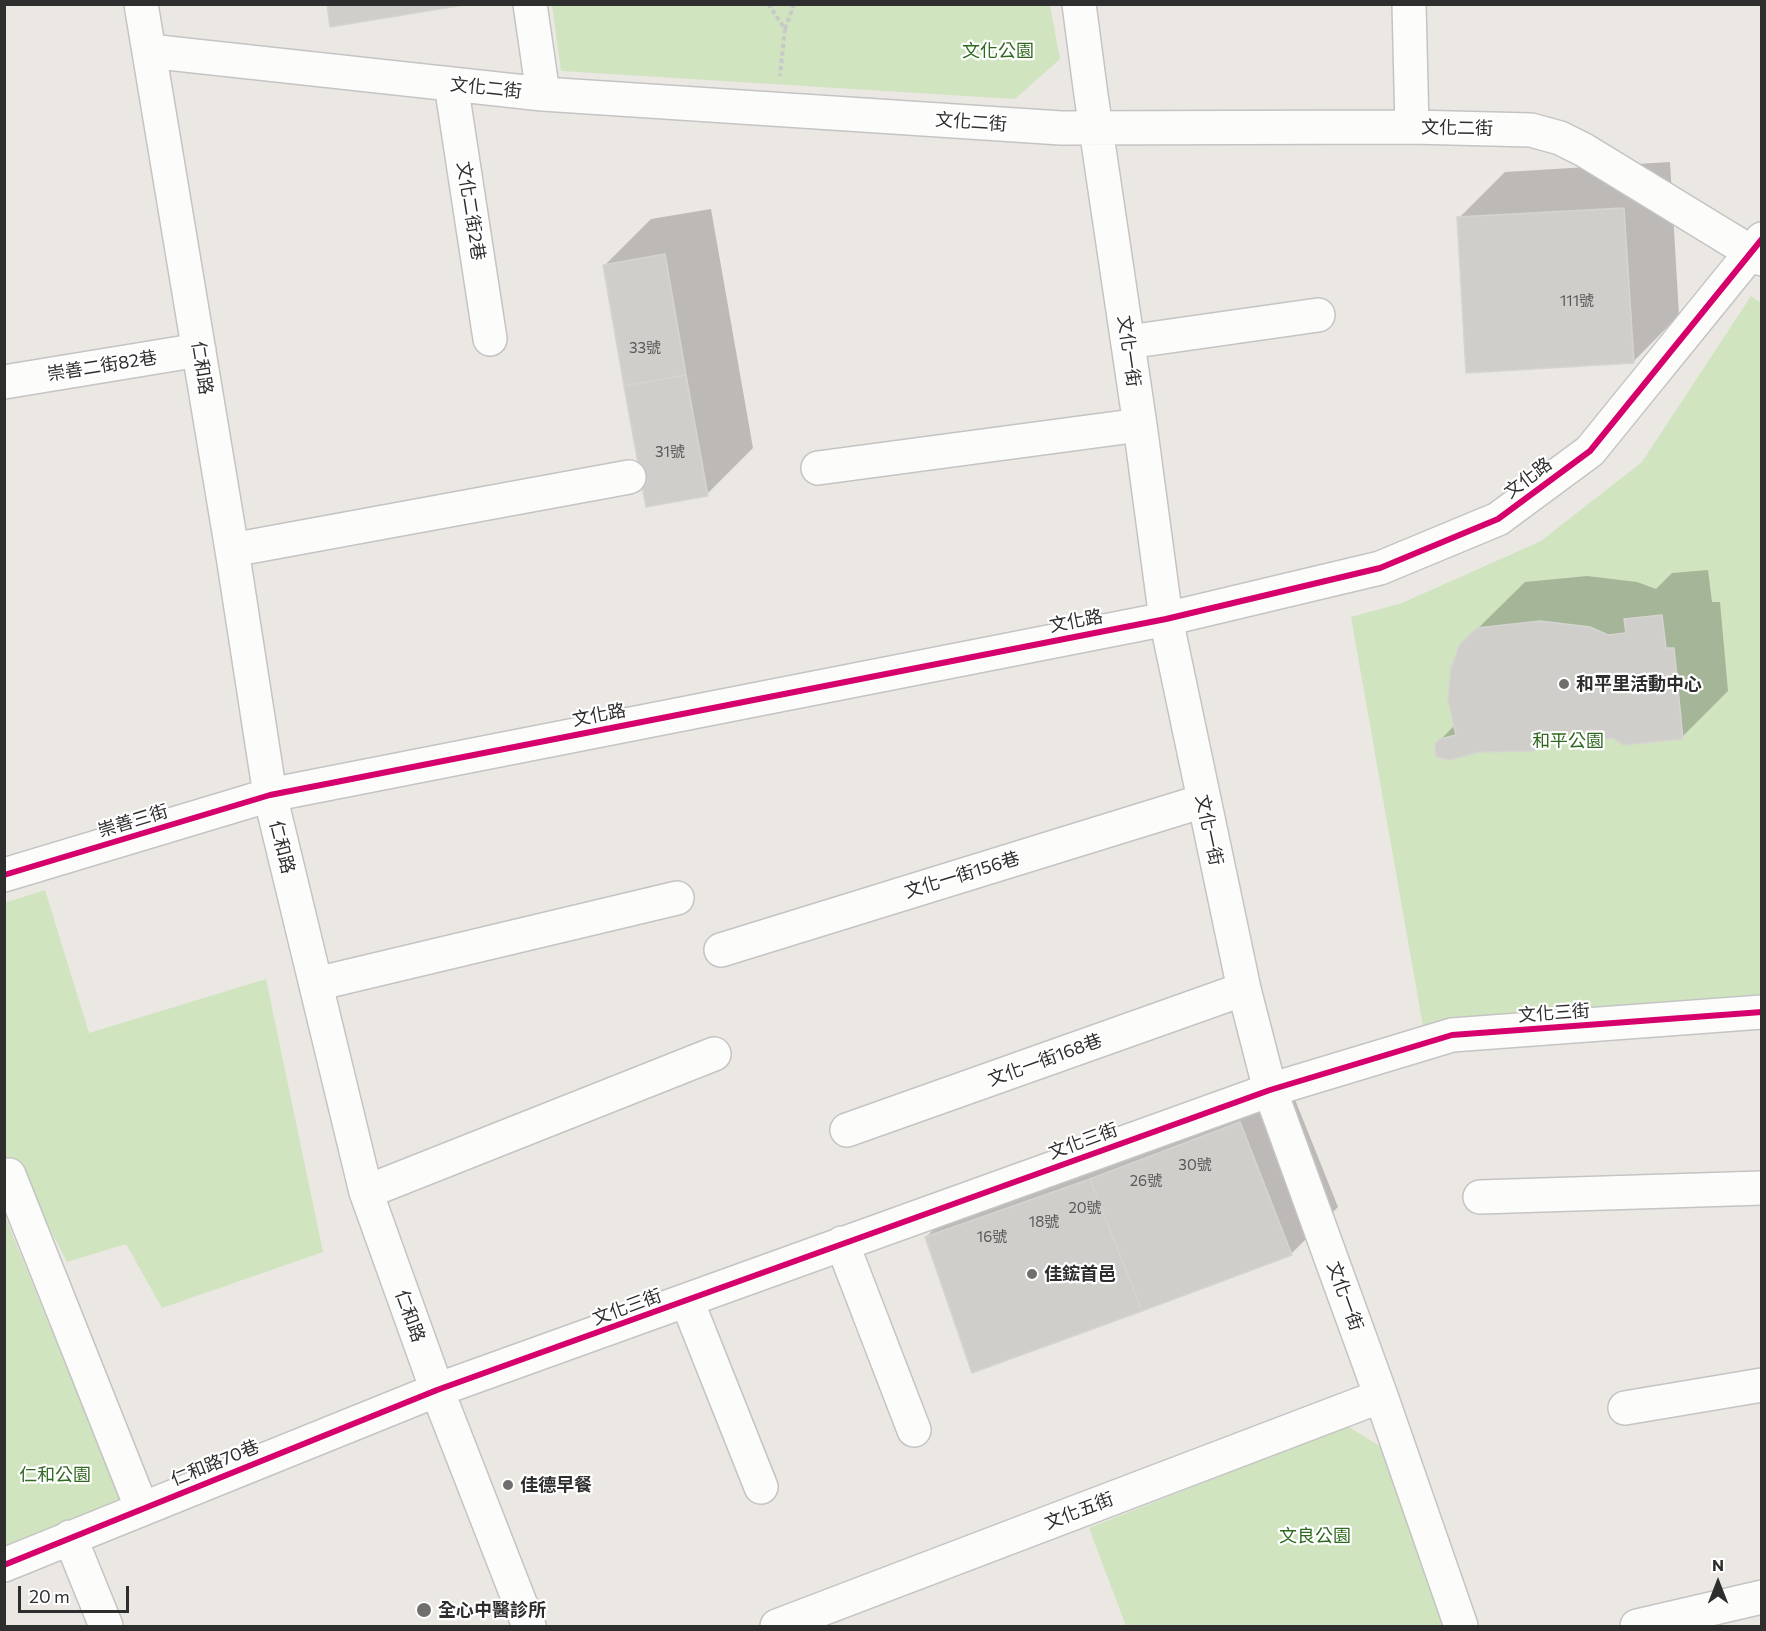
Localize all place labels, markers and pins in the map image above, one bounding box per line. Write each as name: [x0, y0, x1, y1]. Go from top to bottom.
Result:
place label: 和平里活動中心: [1576, 673, 1702, 695]
marker: 和平里活動中心: [1557, 677, 1571, 691]
place label: 佳鋐首邑: [1044, 1263, 1116, 1285]
marker: 佳鋐首邑: [1025, 1267, 1039, 1281]
place label: 佳德早餐: [520, 1474, 592, 1496]
marker: 佳德早餐: [501, 1478, 515, 1492]
place label: 全心中醫診所: [438, 1599, 546, 1621]
marker: 全心中醫診所: [415, 1601, 433, 1619]

